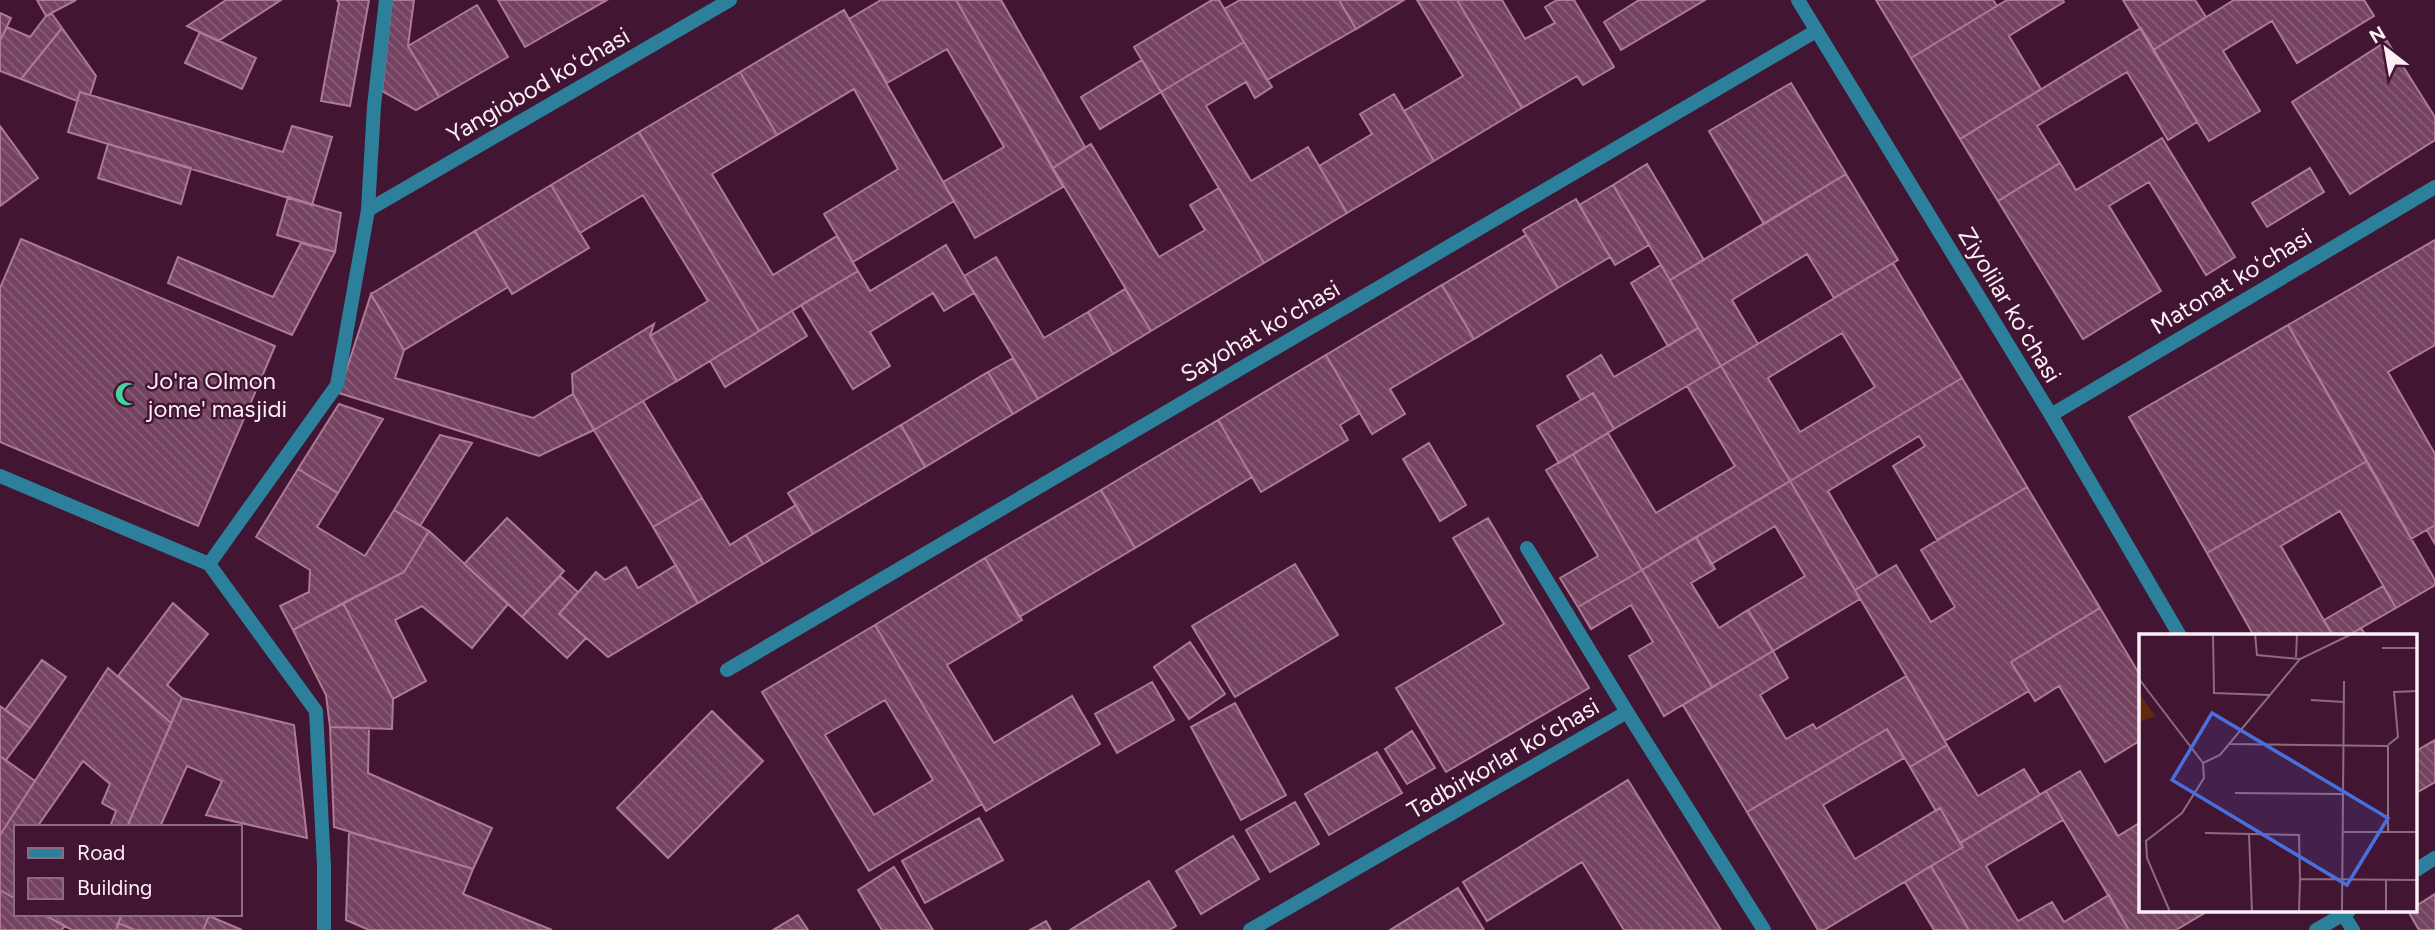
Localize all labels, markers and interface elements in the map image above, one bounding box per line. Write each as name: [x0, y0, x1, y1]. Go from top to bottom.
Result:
north arrow: [2351, 14, 2421, 84]
street label: Yangiobod koʻchasi: [441, 21, 635, 149]
text: N: [2365, 21, 2390, 48]
street label: Ziyolilar koʻchasi: [1952, 222, 2068, 388]
street label: Matonat koʻchasi: [2145, 222, 2317, 340]
street label: Sayohat ko'chasi: [1175, 274, 1345, 388]
place label: Jo'ra Olmon jome' masjidi: [145, 366, 287, 423]
mosque icon: Jo'ra Olmon jome' masjidi: [113, 380, 141, 408]
inset map: [2139, 634, 2418, 912]
street label: Tadbirkorlar koʻchasi: [1402, 691, 1604, 825]
legend: [14, 825, 242, 916]
text: Road: [77, 840, 125, 865]
text: Building: [77, 875, 152, 900]

